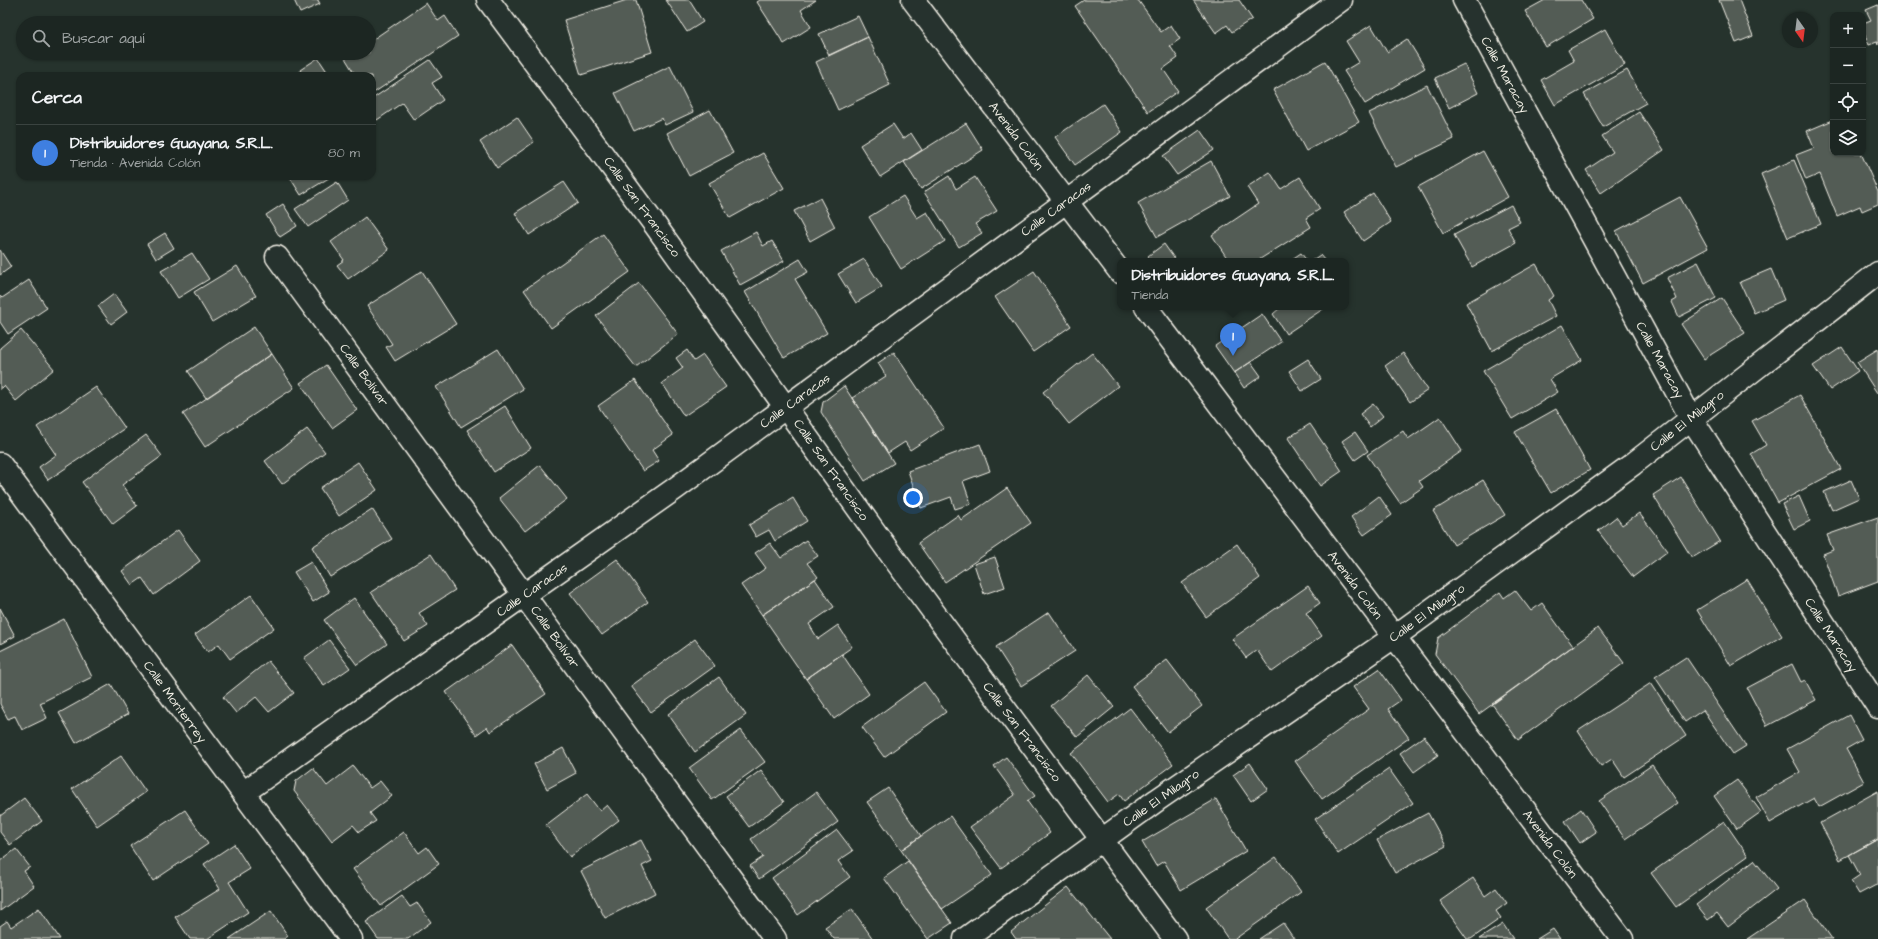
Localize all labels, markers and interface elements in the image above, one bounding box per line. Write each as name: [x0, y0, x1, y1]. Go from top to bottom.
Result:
north arrow: [1782, 12, 1818, 48]
map controls: [1830, 12, 1866, 156]
button: +: [1830, 12, 1866, 48]
search box: [16, 16, 376, 60]
icon: search: [30, 27, 52, 49]
text: Buscar aquí: [62, 28, 144, 49]
street label: Calle Maracay: [1476, 33, 1534, 117]
button: −: [1830, 48, 1866, 84]
button: locate: [1830, 84, 1866, 120]
text: Cerca: [32, 86, 82, 110]
street label: Avenida Colón: [984, 98, 1048, 174]
button: layers: [1830, 120, 1866, 156]
text: Distribuidores Guayana, S.R.L.: [70, 133, 273, 154]
text: 1: [44, 144, 46, 162]
text: 80 m: [328, 144, 360, 162]
street label: Calle San Francisco: [599, 153, 685, 262]
text: Tienda · Avenida Colón: [70, 154, 201, 172]
street label: Calle Caracas: [1017, 177, 1095, 241]
popup: [1117, 258, 1349, 310]
text: Distribuidores Guayana, S.R.L.: [1132, 265, 1334, 286]
text: Tienda: [1132, 286, 1168, 304]
street label: Calle Maracay: [1631, 318, 1689, 402]
pin: 1: [1220, 323, 1246, 356]
street label: Calle Bolívar: [335, 340, 393, 410]
street label: Calle Caracas: [756, 369, 834, 433]
street label: Calle El Milagro: [1646, 386, 1729, 456]
street label: Calle San Francisco: [789, 416, 873, 525]
your location: [903, 488, 923, 508]
street label: Avenida Colón: [1323, 547, 1387, 623]
street label: Calle Caracas: [493, 559, 572, 621]
street label: Calle El Milagro: [1385, 579, 1470, 647]
street label: Calle Maracay: [1799, 594, 1862, 676]
street label: Calle Bolívar: [526, 602, 584, 672]
street label: Calle Monterrey: [138, 657, 211, 747]
street label: Calle San Francisco: [979, 679, 1066, 786]
street label: Calle El Milagro: [1119, 765, 1204, 832]
street label: Avenida Colón: [1518, 806, 1582, 882]

